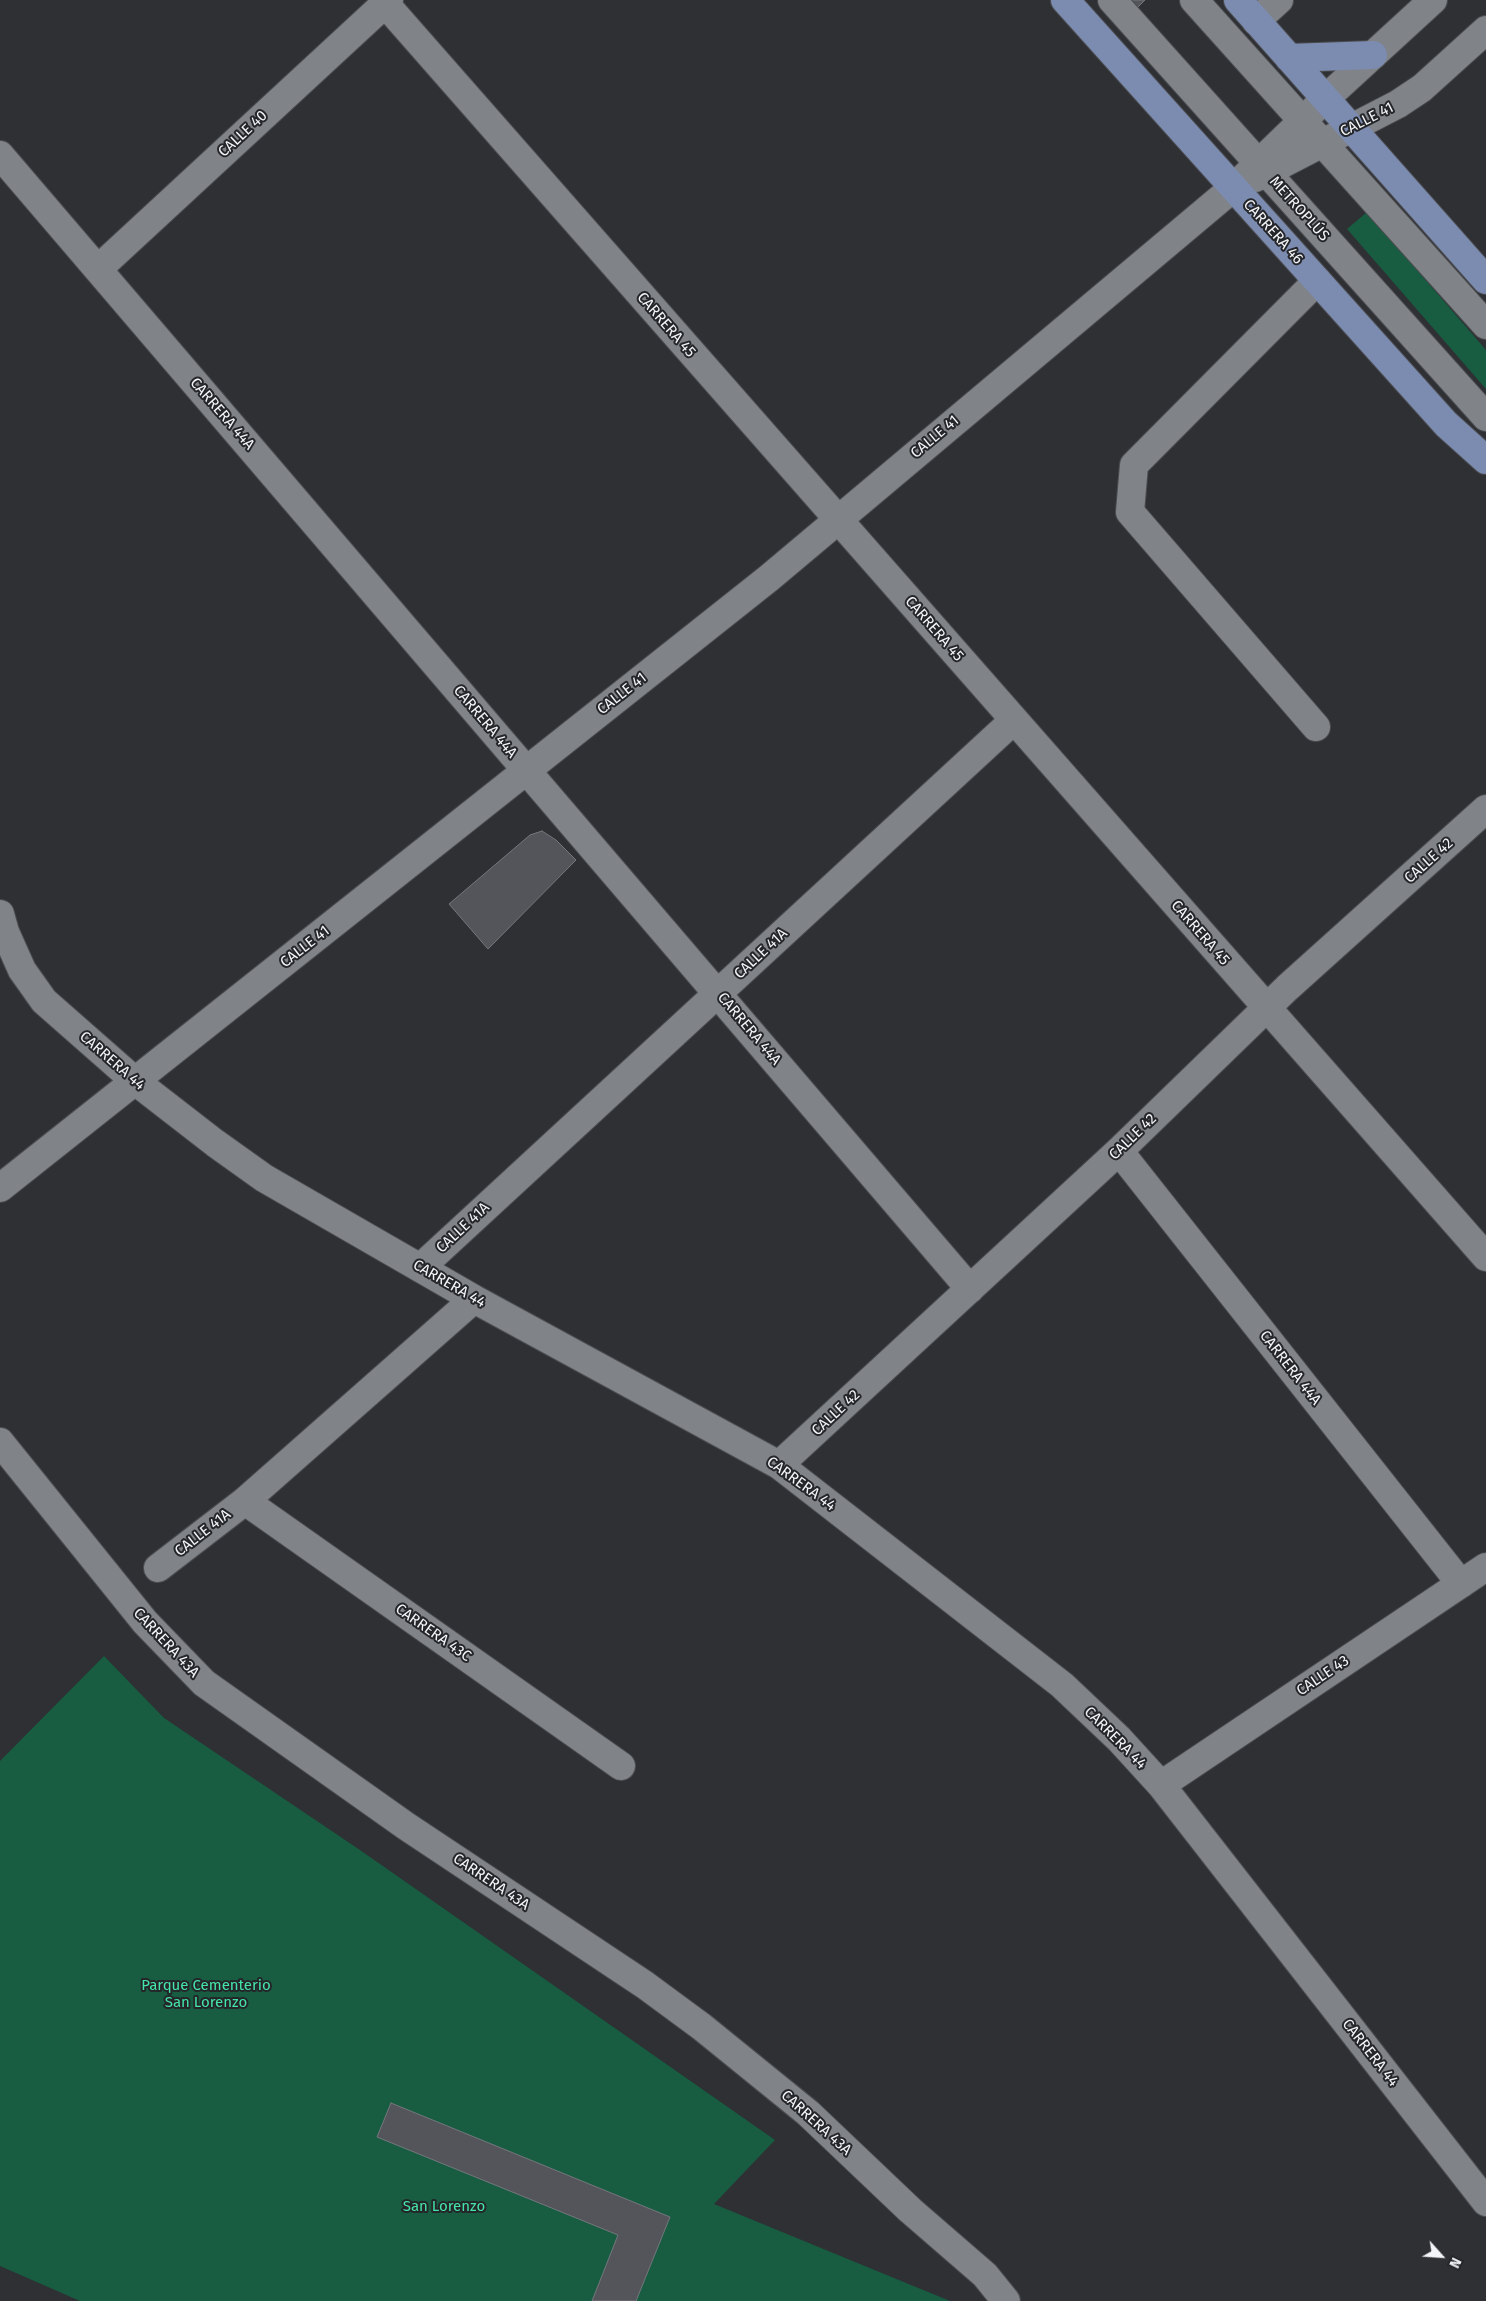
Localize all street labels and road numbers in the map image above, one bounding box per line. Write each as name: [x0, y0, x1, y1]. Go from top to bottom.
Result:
street label: CALLE 41: [1337, 99, 1397, 141]
street label: CALLE 40: [215, 107, 271, 161]
street label: METROPLÚS: [1265, 173, 1333, 245]
street label: CARRERA 46: [1239, 196, 1307, 268]
street label: CARRERA 45: [633, 289, 699, 361]
street label: CARRERA 44A: [186, 374, 258, 454]
street label: CALLE 41: [907, 412, 963, 462]
street label: CARRERA 45: [901, 593, 967, 665]
street label: CALLE 41: [594, 669, 650, 719]
street label: CARRERA 44A: [449, 682, 521, 762]
street label: CALLE 42: [1401, 835, 1457, 887]
street label: CARRERA 45: [1167, 897, 1233, 969]
street label: CALLE 41: [277, 922, 333, 972]
street label: CALLE 41A: [731, 925, 791, 983]
street label: CARRERA 44A: [713, 989, 785, 1069]
street label: CARRERA 44: [76, 1028, 148, 1094]
street label: CALLE 42: [1106, 1110, 1160, 1164]
street label: CALLE 41A: [433, 1199, 493, 1257]
street label: CARRERA 44: [410, 1256, 488, 1312]
street label: CARRERA 44A: [1255, 1327, 1325, 1409]
street label: CALLE 42: [808, 1386, 864, 1440]
street label: CARRERA 44: [763, 1453, 839, 1515]
street label: CALLE 41A: [171, 1506, 235, 1560]
street label: CARRERA 43C: [392, 1600, 474, 1666]
street label: CARRERA 43A: [129, 1604, 203, 1682]
street label: CALLE 43: [1293, 1652, 1353, 1700]
street label: CARRERA 44: [1080, 1703, 1150, 1773]
street label: CARRERA 43A: [449, 1850, 533, 1914]
street label: CARRERA 44: [1338, 2016, 1402, 2090]
street label: CARRERA 43A: [777, 2087, 855, 2159]

